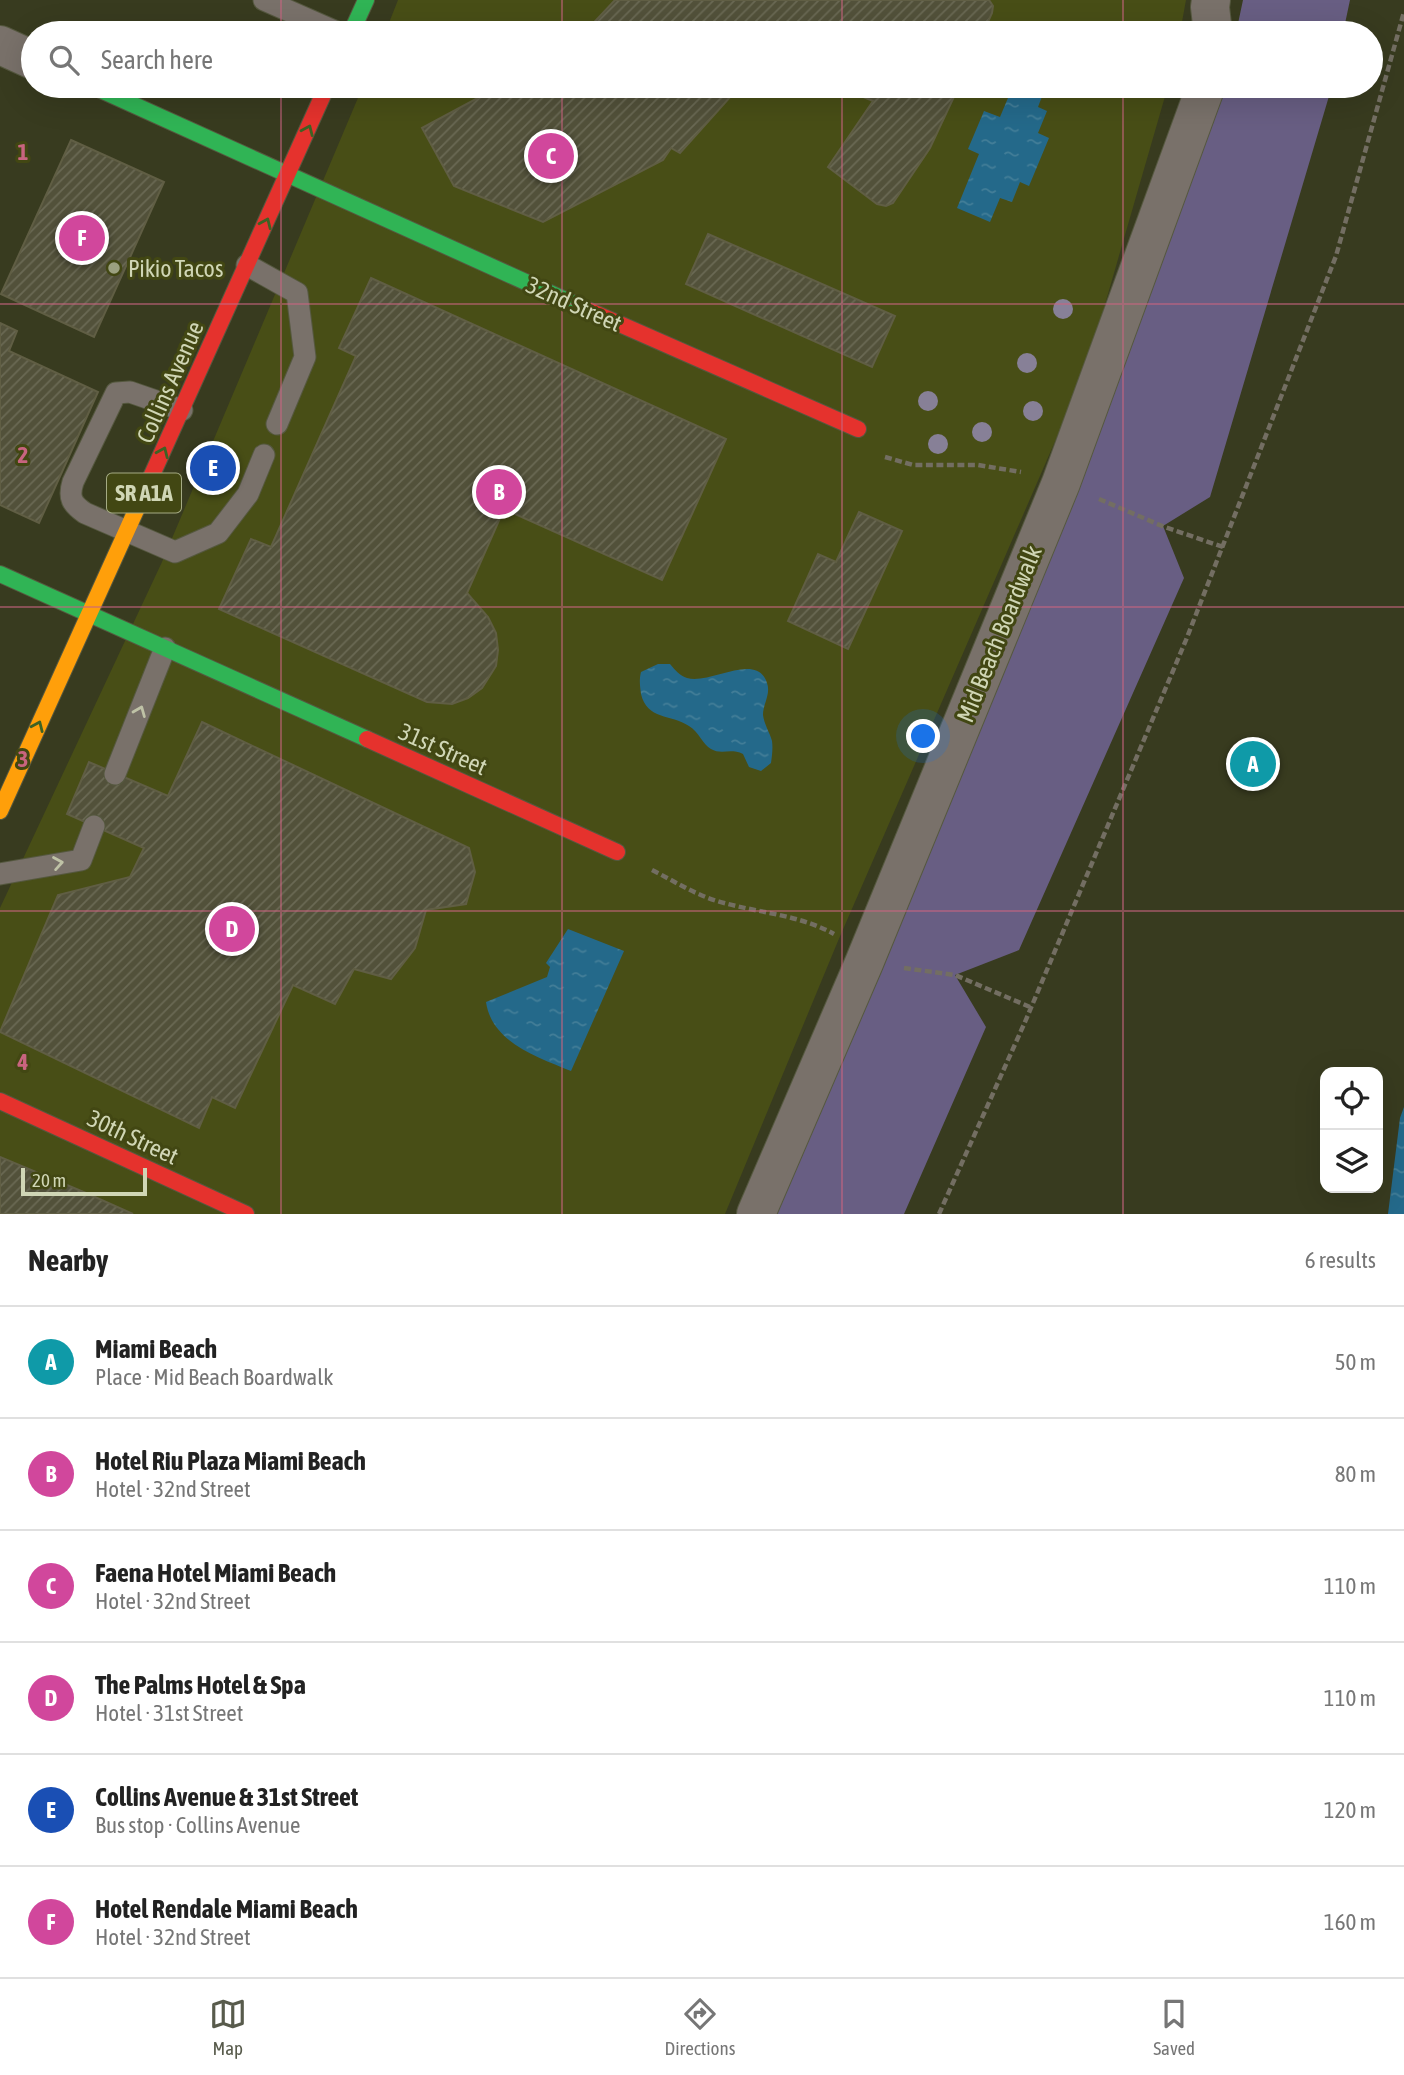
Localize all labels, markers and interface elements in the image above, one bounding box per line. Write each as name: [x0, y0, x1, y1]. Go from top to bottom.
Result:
search box: [21, 21, 1383, 98]
icon: search: [45, 41, 83, 79]
text: Search here: [101, 45, 213, 75]
one-way arrow: [299, 125, 313, 137]
pin: C: [528, 130, 574, 182]
text: 1: [18, 139, 29, 165]
pin: F: [59, 212, 105, 264]
one-way arrow: [258, 217, 272, 230]
place label: Pikio Tacos: [128, 255, 223, 282]
marker: Pikio Tacos: [106, 260, 122, 276]
street label: 32nd Street: [522, 271, 626, 337]
street label: Collins Avenue: [131, 317, 209, 447]
text: 2: [18, 442, 28, 468]
pin: E: [190, 442, 236, 494]
one-way arrow: [155, 447, 169, 460]
pin: B: [476, 466, 522, 518]
road number: SR A1A: [107, 474, 181, 512]
street label: Mid Beach Boardwalk: [951, 541, 1047, 726]
one-way arrow: [132, 706, 146, 718]
street label: 31st Street: [395, 718, 491, 780]
your location: [906, 719, 940, 753]
one-way arrow: [30, 721, 44, 734]
pin: A: [1230, 738, 1276, 790]
text: 3: [18, 746, 28, 772]
one-way arrow: [52, 857, 64, 872]
pin: D: [209, 903, 255, 955]
text: 4: [17, 1049, 29, 1075]
map controls: [1320, 1067, 1383, 1193]
button: locate: [1320, 1067, 1383, 1130]
street label: 30th Street: [83, 1104, 183, 1170]
button: layers: [1320, 1130, 1383, 1193]
scale bar: [21, 1165, 147, 1197]
text: 20 m: [32, 1169, 66, 1191]
text: Nearby: [28, 1243, 108, 1277]
text: 6 results: [1305, 1247, 1376, 1273]
text: Miami Beach: [95, 1334, 217, 1364]
text: A: [45, 1349, 57, 1375]
text: 50 m: [1335, 1349, 1376, 1375]
text: Place · Mid Beach Boardwalk: [95, 1364, 333, 1390]
text: Hotel Riu Plaza Miami Beach: [95, 1446, 366, 1476]
text: B: [46, 1461, 56, 1487]
text: 80 m: [1335, 1461, 1376, 1487]
text: Hotel · 32nd Street: [95, 1476, 251, 1502]
text: Faena Hotel Miami Beach: [95, 1558, 336, 1588]
text: C: [46, 1573, 56, 1599]
text: 110 m: [1324, 1573, 1376, 1599]
text: Hotel · 32nd Street: [95, 1588, 251, 1614]
text: The Palms Hotel & Spa: [95, 1670, 306, 1700]
text: D: [45, 1685, 57, 1711]
text: 110 m: [1324, 1685, 1376, 1711]
text: Hotel · 31st Street: [95, 1700, 243, 1726]
text: Collins Avenue & 31st Street: [95, 1782, 358, 1812]
text: E: [46, 1797, 56, 1823]
text: 120 m: [1324, 1797, 1376, 1823]
text: Bus stop · Collins Avenue: [95, 1812, 300, 1838]
text: Hotel Rendale Miami Beach: [95, 1894, 358, 1924]
text: F: [46, 1909, 56, 1935]
text: 160 m: [1324, 1909, 1376, 1935]
text: Hotel · 32nd Street: [95, 1924, 251, 1950]
tab: Map: [209, 1995, 247, 2059]
tab: Directions: [665, 1995, 735, 2059]
tab: Saved: [1153, 1995, 1195, 2059]

